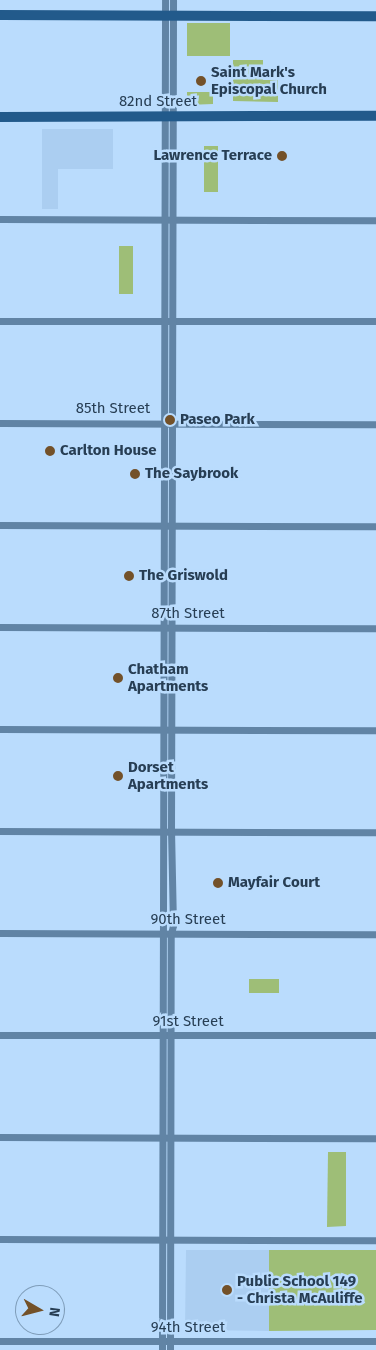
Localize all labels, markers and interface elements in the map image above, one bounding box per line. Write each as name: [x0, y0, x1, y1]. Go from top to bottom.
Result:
place label: Saint Mark's Episcopal Church: [211, 63, 327, 98]
marker: Saint Mark's Episcopal Church: [195, 75, 207, 87]
street label: 82nd Street: [119, 93, 197, 111]
place label: Lawrence Terrace: [153, 147, 272, 165]
marker: Lawrence Terrace: [276, 150, 288, 162]
street label: 85th Street: [76, 400, 150, 418]
place label: Paseo Park: [180, 411, 255, 429]
marker: Paseo Park: [164, 414, 176, 426]
place label: Carlton House: [60, 442, 157, 460]
marker: Carlton House: [44, 445, 56, 457]
place label: The Saybrook: [145, 465, 238, 483]
marker: The Saybrook: [129, 468, 141, 480]
place label: The Griswold: [139, 567, 228, 585]
marker: The Griswold: [123, 570, 135, 582]
street label: 87th Street: [151, 605, 225, 623]
place label: Chatham Apartments: [128, 660, 208, 695]
marker: Chatham Apartments: [112, 672, 124, 684]
place label: Dorset Apartments: [128, 758, 208, 793]
marker: Dorset Apartments: [112, 770, 124, 782]
place label: Mayfair Court: [228, 874, 320, 892]
marker: Mayfair Court: [212, 877, 224, 889]
street label: 90th Street: [150, 911, 226, 929]
street label: 91st Street: [152, 1013, 224, 1031]
place label: Public School 149 - Christa McAuliffe: [237, 1272, 363, 1307]
marker: Public School 149 - Christa McAuliffe: [221, 1284, 233, 1296]
north arrow: [15, 1285, 65, 1335]
text: N: [45, 1306, 63, 1318]
street label: 94th Street: [151, 1319, 225, 1337]

